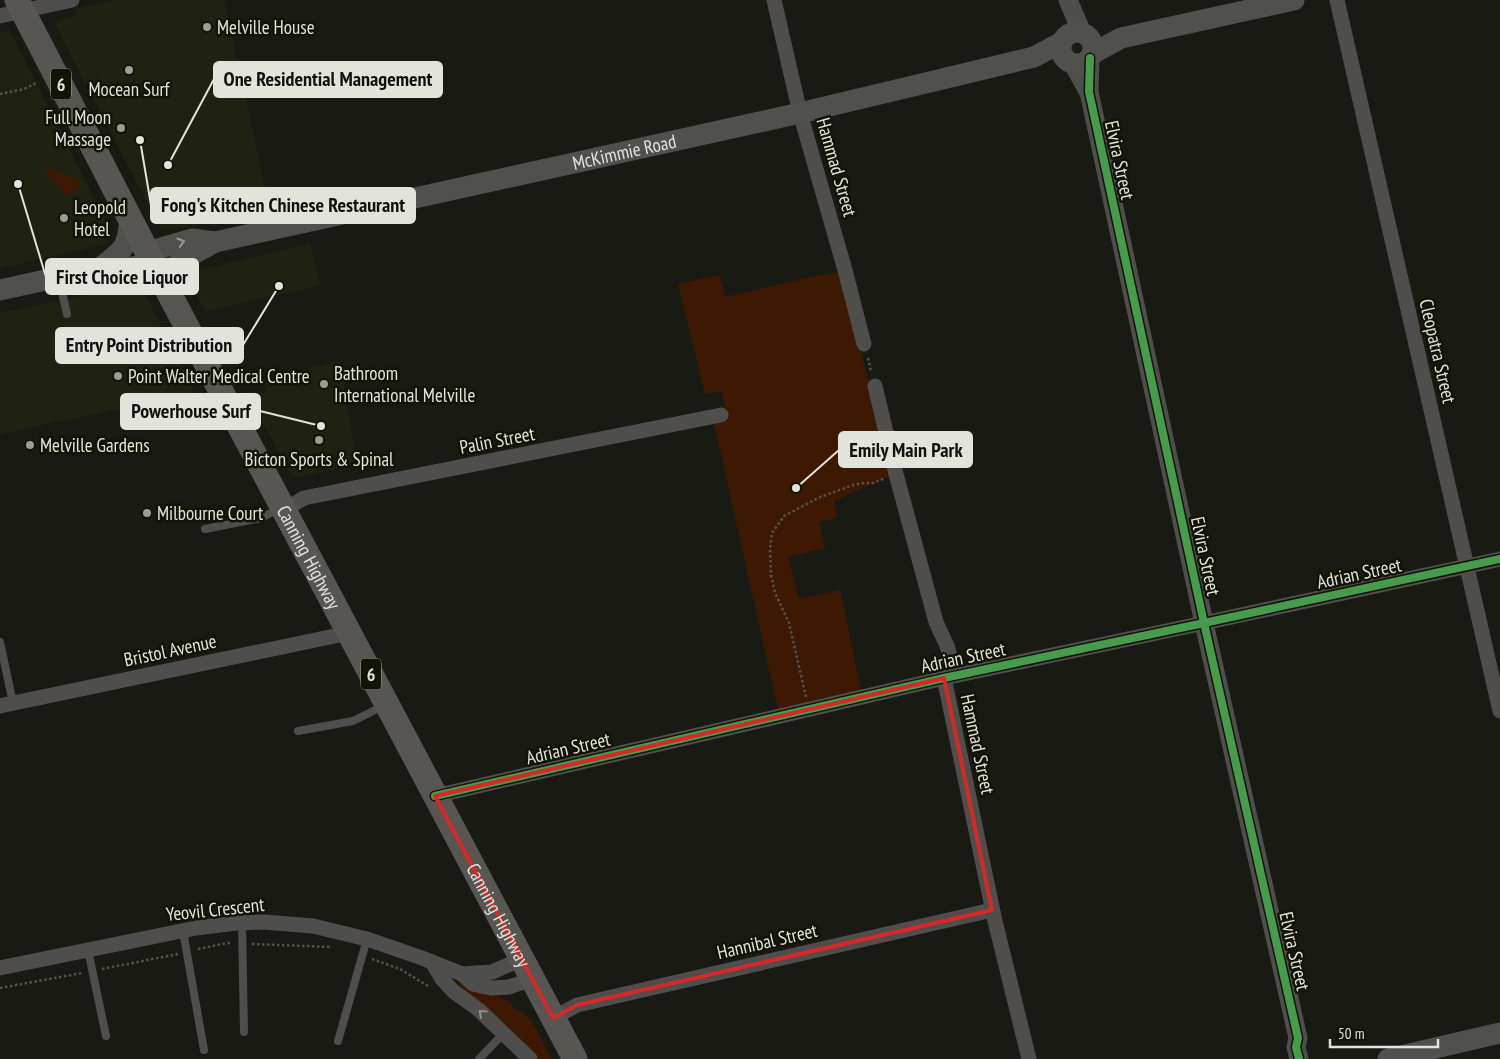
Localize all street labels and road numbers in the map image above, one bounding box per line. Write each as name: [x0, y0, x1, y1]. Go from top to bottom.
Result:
road number: 6: [51, 68, 71, 100]
street label: Hammad Street: [811, 115, 863, 220]
street label: Elvira Street: [1100, 118, 1140, 202]
street label: McKimmie Road: [570, 129, 678, 175]
street label: Cleopatra Street: [1414, 297, 1462, 406]
street label: Palin Street: [457, 421, 537, 459]
street label: Canning Highway: [272, 501, 347, 614]
street label: Elvira Street: [1186, 514, 1226, 598]
street label: Adrian Street: [1315, 552, 1404, 594]
street label: Bristol Avenue: [122, 628, 219, 672]
street label: Adrian Street: [919, 636, 1008, 678]
road number: 6: [361, 659, 381, 690]
street label: Hammad Street: [956, 692, 1000, 797]
street label: Adrian Street: [523, 726, 613, 769]
street label: Canning Highway: [461, 859, 536, 972]
street label: Yeovil Crescent: [165, 892, 266, 926]
street label: Elvira Street: [1274, 909, 1316, 994]
street label: Hannibal Street: [714, 918, 820, 964]

